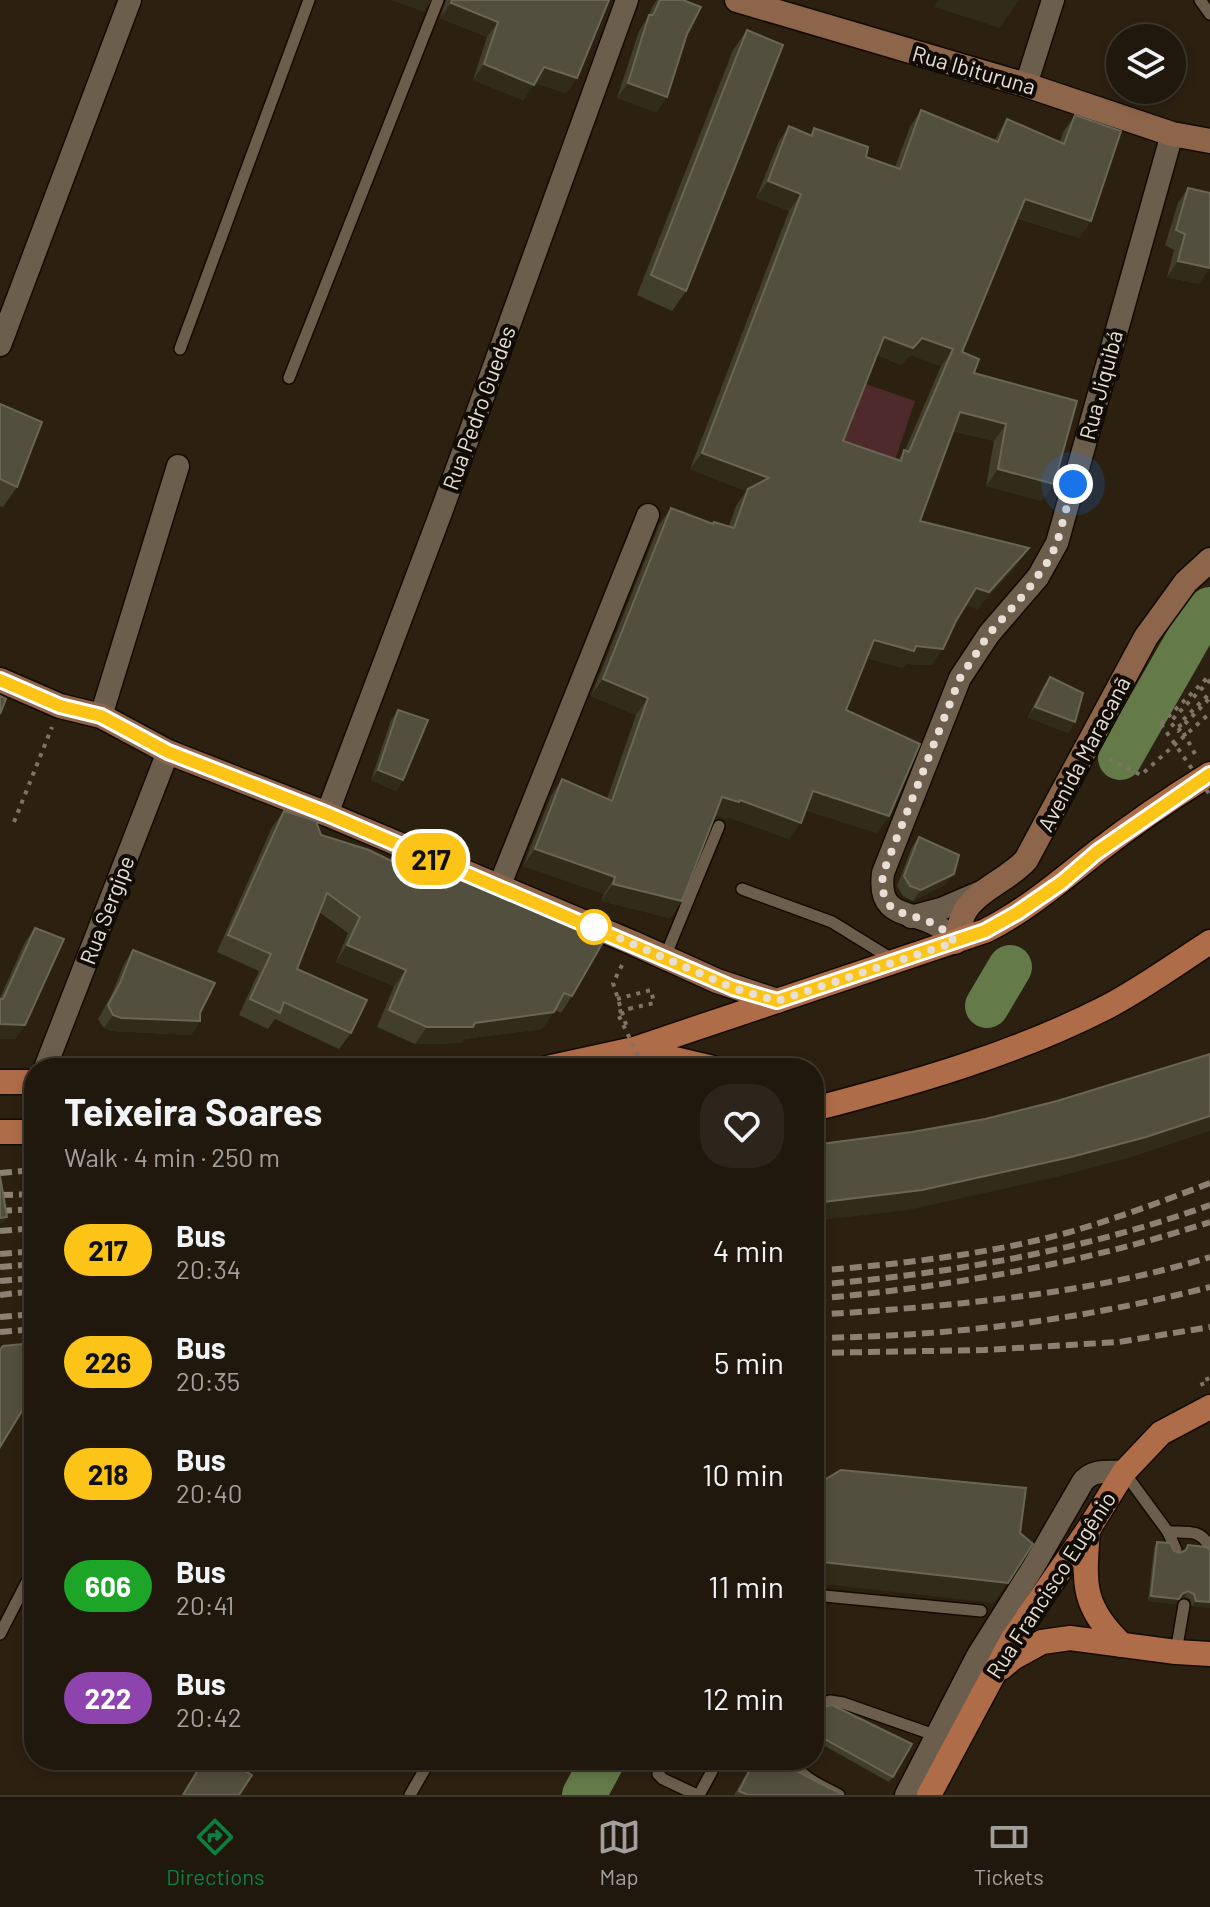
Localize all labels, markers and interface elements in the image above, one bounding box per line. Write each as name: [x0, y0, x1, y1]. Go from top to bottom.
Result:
map controls: [1106, 24, 1186, 104]
button: layers: [1106, 24, 1186, 104]
street label: Rua Ibituruna: [910, 39, 1039, 99]
street label: Rua Pedro Guedes: [436, 322, 520, 493]
street label: Rua Jiquibá: [1073, 327, 1127, 442]
your location: [1053, 464, 1093, 504]
street label: Avenida Maracanã: [1031, 672, 1135, 835]
line badge: 217: [385, 833, 477, 885]
text: 217: [411, 842, 451, 876]
street label: Rua Sergipe: [73, 852, 139, 968]
unlabelled marker: [577, 910, 611, 944]
button: heart: [700, 1084, 784, 1168]
text: Teixeira Soares: [64, 1088, 322, 1134]
text: Walk · 4 min · 250 m: [64, 1141, 280, 1172]
text: Bus: [176, 1217, 226, 1253]
text: 4 min: [713, 1232, 784, 1268]
text: 217: [88, 1233, 128, 1267]
text: 20:34: [176, 1253, 241, 1284]
text: Bus: [176, 1329, 226, 1365]
text: 5 min: [714, 1344, 784, 1380]
text: 226: [85, 1345, 131, 1379]
text: 20:35: [176, 1365, 240, 1396]
text: Bus: [176, 1441, 226, 1477]
text: 10 min: [702, 1456, 784, 1492]
text: 218: [88, 1457, 128, 1491]
text: 20:40: [176, 1477, 242, 1508]
street label: Rua Francisco Eugênio: [980, 1486, 1120, 1683]
text: Bus: [176, 1553, 226, 1589]
text: 11 min: [708, 1568, 784, 1604]
text: 606: [85, 1569, 131, 1603]
text: 20:41: [176, 1589, 234, 1620]
text: Bus: [176, 1665, 226, 1701]
text: 12 min: [703, 1680, 784, 1716]
text: 222: [84, 1681, 132, 1715]
text: 20:42: [176, 1701, 242, 1732]
tab: Directions: [166, 1815, 265, 1889]
tab: Map: [597, 1815, 641, 1889]
tab: Tickets: [974, 1815, 1044, 1889]

